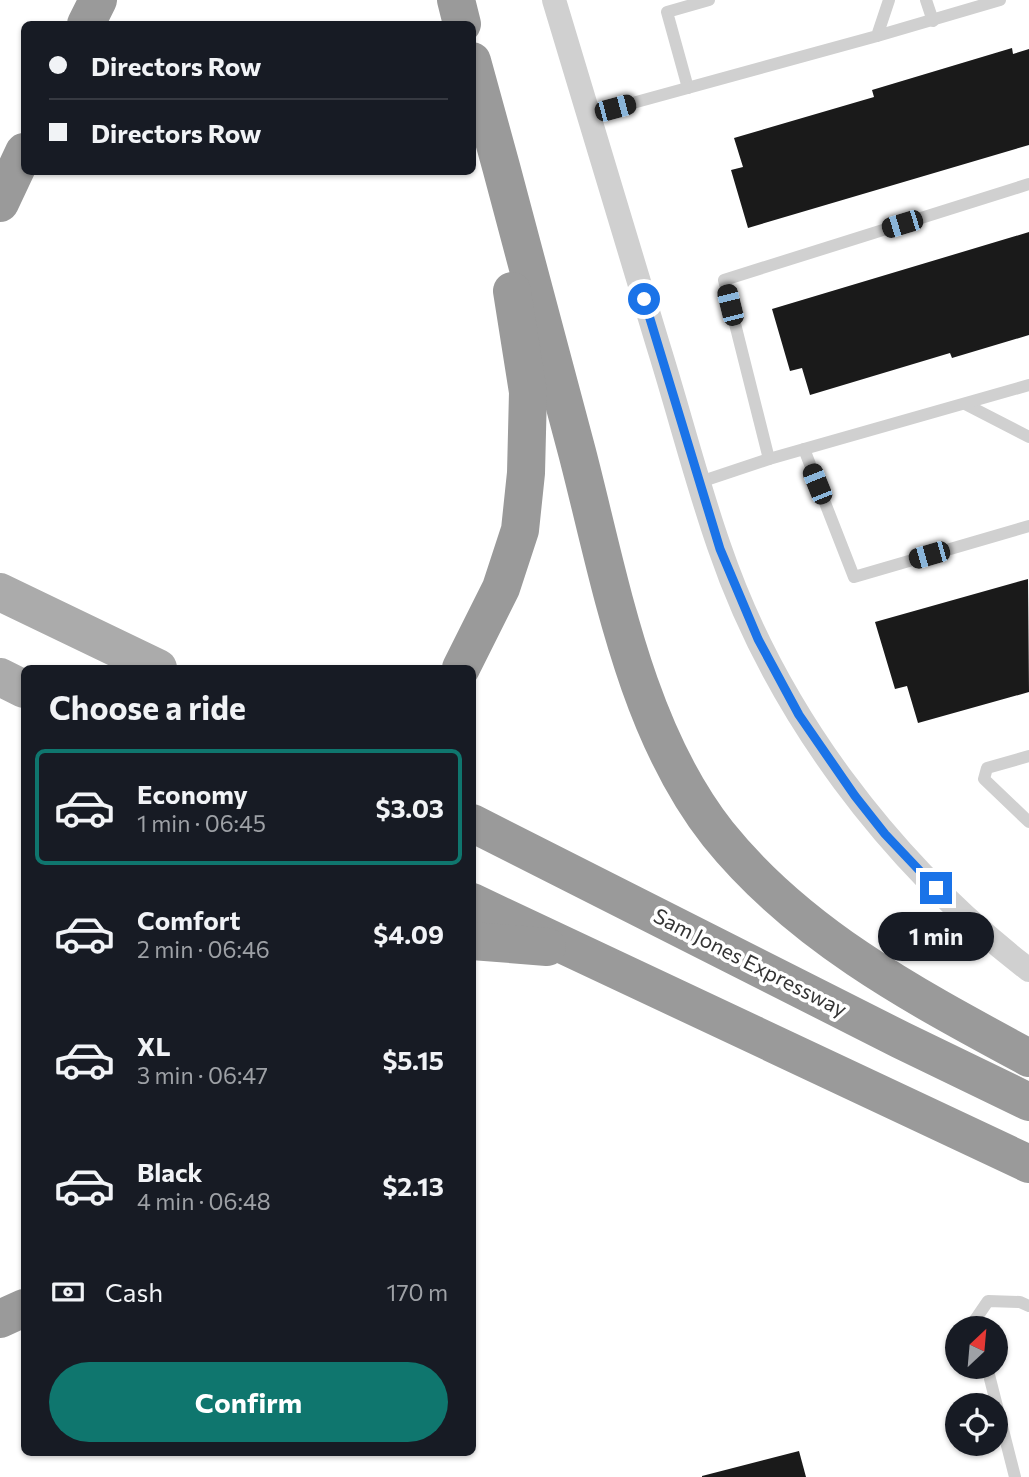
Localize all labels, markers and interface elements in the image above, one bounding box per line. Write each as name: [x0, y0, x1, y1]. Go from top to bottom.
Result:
text: Directors Row: [91, 50, 261, 81]
car: [592, 92, 639, 124]
text: Directors Row: [91, 117, 261, 148]
car: [879, 208, 926, 240]
car: [715, 282, 746, 328]
route start: [628, 283, 660, 315]
car: [800, 461, 835, 507]
car: [906, 539, 953, 571]
text: Choose a ride: [49, 687, 246, 727]
icon: car: [53, 776, 116, 839]
text: Economy: [137, 778, 248, 809]
text: $3.03: [375, 792, 444, 823]
text: 1 min · 06:45: [137, 809, 266, 837]
route end: [920, 872, 952, 904]
icon: car: [53, 902, 116, 965]
street label: Sam Jones Expressway: [650, 902, 851, 1021]
text: Comfort: [137, 904, 240, 935]
callout: 1 min: [878, 912, 994, 962]
text: $4.09: [373, 918, 444, 949]
text: 1 min: [909, 922, 963, 950]
text: 2 min · 06:46: [137, 935, 270, 963]
icon: car: [53, 1028, 116, 1091]
text: XL: [137, 1030, 171, 1061]
text: $5.15: [382, 1044, 444, 1075]
text: 3 min · 06:47: [137, 1061, 268, 1089]
icon: car: [53, 1154, 116, 1217]
text: Black: [137, 1156, 203, 1187]
text: $2.13: [382, 1170, 444, 1201]
text: 4 min · 06:48: [137, 1187, 271, 1215]
icon: cash: [49, 1273, 87, 1311]
text: Cash: [105, 1276, 163, 1307]
text: 170 m: [387, 1278, 448, 1306]
north arrow: [945, 1316, 1008, 1379]
map controls: [945, 1316, 1008, 1456]
button: Confirm: [49, 1362, 448, 1442]
button: locate: [945, 1393, 1008, 1456]

